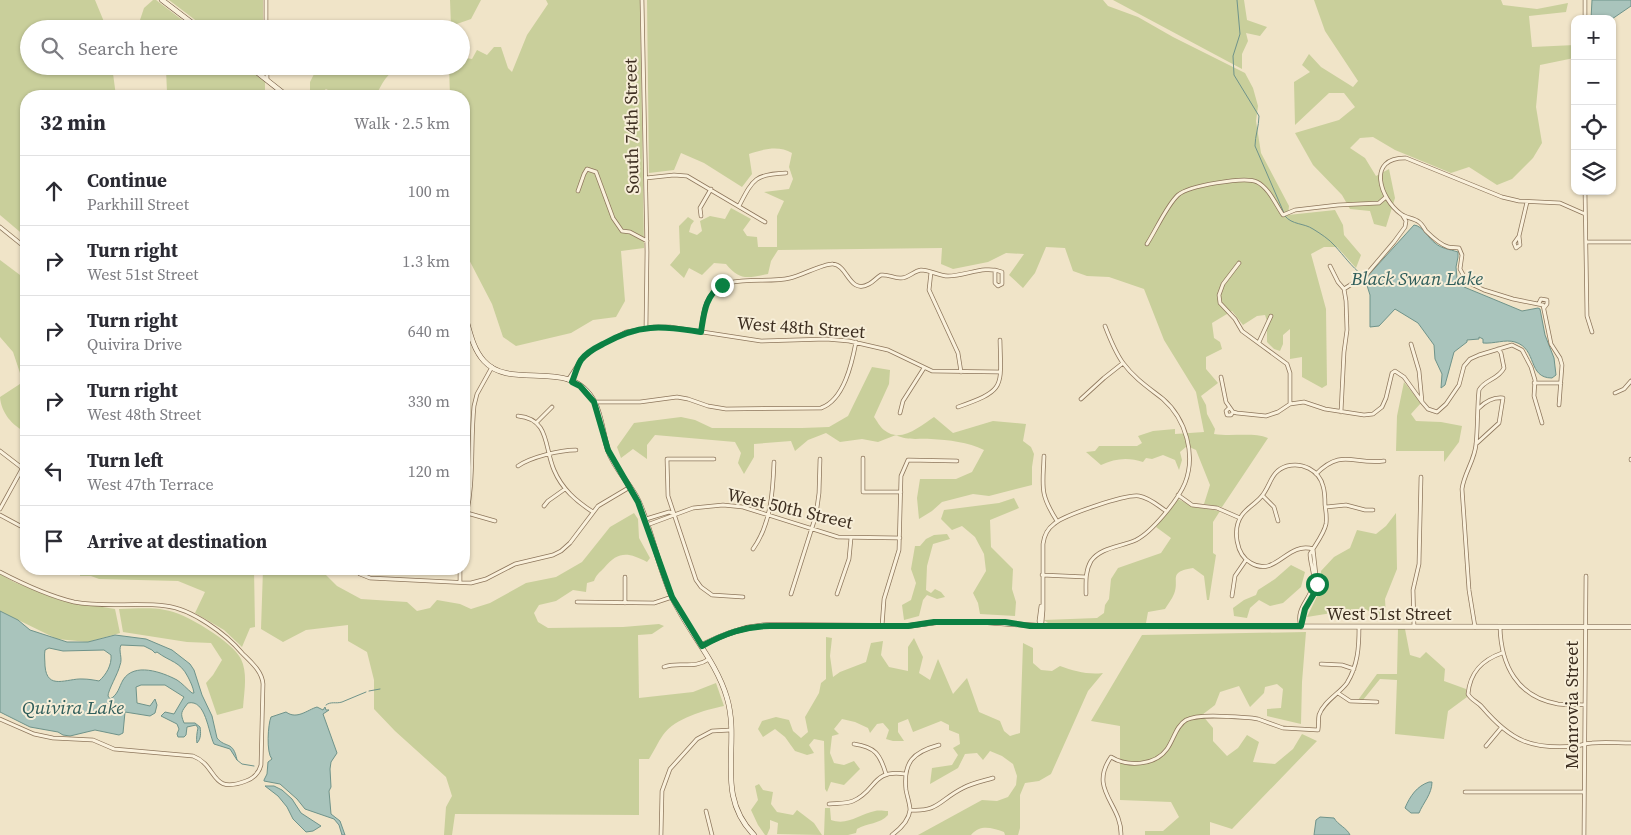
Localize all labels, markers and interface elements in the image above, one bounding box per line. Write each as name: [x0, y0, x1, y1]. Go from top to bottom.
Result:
map controls: [1571, 15, 1616, 195]
button: +: [1571, 15, 1616, 60]
search box: [20, 20, 470, 75]
icon: search: [38, 34, 66, 62]
text: Search here: [78, 35, 178, 61]
street label: South 74th Street: [617, 58, 645, 194]
button: −: [1571, 60, 1616, 105]
button: locate: [1571, 105, 1616, 150]
text: 32 min: [40, 108, 106, 137]
text: Walk · 2.5 km: [354, 112, 450, 134]
button: layers: [1571, 150, 1616, 195]
text: Continue: [87, 167, 167, 193]
icon: ahead: [40, 177, 68, 205]
text: 100 m: [408, 180, 450, 202]
text: Parkhill Street: [87, 193, 189, 215]
text: Turn right: [87, 237, 178, 263]
icon: right: [40, 247, 68, 275]
text: 1.3 km: [402, 250, 450, 272]
text: West 51st Street: [87, 263, 199, 285]
water label: Black Swan Lake: [1350, 265, 1483, 291]
route end: [711, 274, 734, 297]
text: Turn right: [87, 307, 178, 333]
street label: West 48th Street: [736, 310, 866, 344]
icon: right: [40, 317, 68, 345]
text: 640 m: [408, 320, 450, 342]
text: Quivira Drive: [87, 333, 182, 355]
text: Turn right: [87, 377, 178, 403]
icon: right: [40, 387, 68, 415]
text: 330 m: [408, 390, 450, 412]
text: West 48th Street: [87, 403, 201, 425]
text: Turn left: [87, 447, 163, 473]
icon: left: [40, 457, 68, 485]
text: 120 m: [408, 460, 450, 482]
text: West 47th Terrace: [87, 473, 214, 495]
street label: West 50th Street: [725, 481, 856, 535]
icon: arrive: [40, 527, 68, 555]
text: Arrive at destination: [87, 528, 267, 554]
route start: [1306, 573, 1329, 596]
street label: West 51st Street: [1326, 601, 1452, 626]
street label: Monrovia Street: [1559, 641, 1584, 769]
water label: Quivira Lake: [22, 694, 124, 720]

